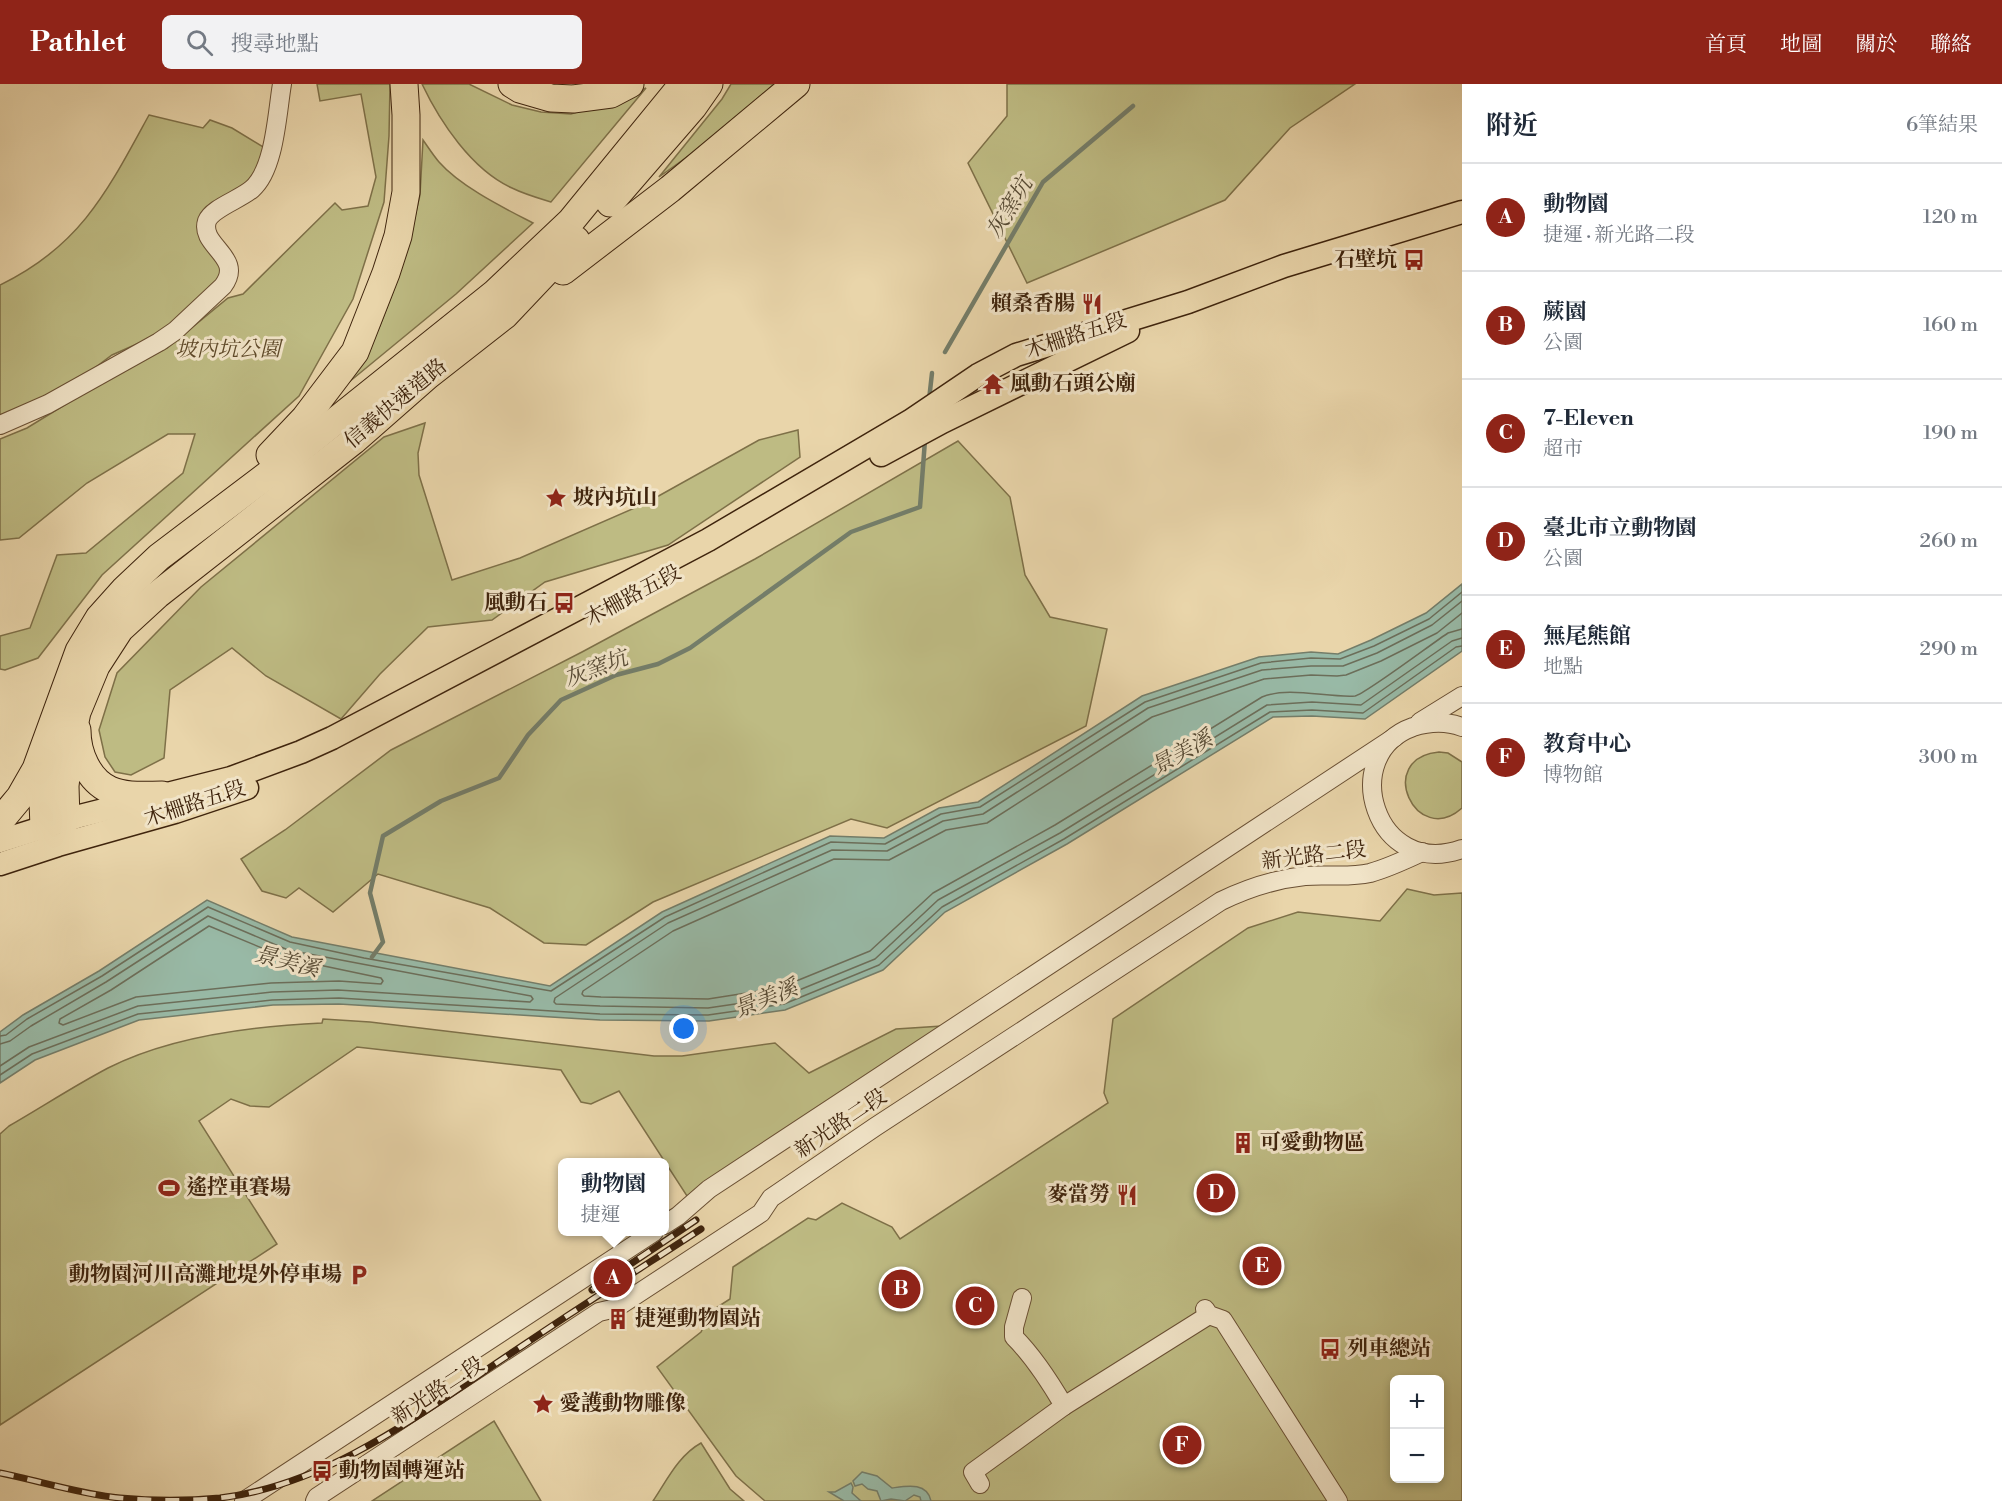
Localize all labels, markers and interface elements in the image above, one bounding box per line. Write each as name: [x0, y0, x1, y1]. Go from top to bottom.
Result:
search box: [162, 15, 582, 69]
text: Pathlet: [30, 25, 126, 60]
icon: search: [183, 26, 216, 59]
text: 搜尋地點: [231, 31, 319, 58]
text: 首頁: [1705, 32, 1747, 58]
text: 地圖: [1780, 32, 1822, 58]
text: 關於: [1855, 32, 1897, 58]
text: 聯絡: [1930, 32, 1972, 58]
text: 附近: [1486, 110, 1538, 142]
text: 6筆結果: [1906, 113, 1978, 138]
water label: 灰窯坑: [981, 170, 1040, 243]
text: 動物園: [1543, 191, 1609, 218]
text: A: [1498, 205, 1513, 230]
text: 120 m: [1923, 205, 1978, 230]
text: 捷運 · 新光路二段: [1543, 223, 1695, 248]
place label: 石壁坑: [1334, 247, 1397, 273]
bus stop icon: 石壁坑: [1402, 248, 1426, 272]
place label: 賴桑香腸: [991, 291, 1075, 317]
restaurant icon: 賴桑香腸: [1080, 292, 1104, 316]
text: 蕨園: [1543, 299, 1587, 326]
street label: 木柵路五段: [1022, 307, 1130, 365]
text: B: [1498, 313, 1513, 338]
text: 160 m: [1923, 313, 1978, 338]
text: 公園: [1543, 331, 1583, 356]
park label: 坡內坑公園: [176, 337, 283, 363]
street label: 信義快速道路: [339, 354, 453, 454]
place label: 風動石頭公廟: [1010, 371, 1136, 397]
temple icon: 風動石頭公廟: [981, 372, 1005, 396]
text: 7-Eleven: [1543, 405, 1634, 432]
text: C: [1498, 421, 1513, 446]
text: 190 m: [1923, 421, 1978, 446]
text: 超市: [1543, 437, 1583, 462]
place label: 坡內坑山: [573, 485, 657, 511]
place icon: 坡內坑山: [544, 486, 568, 510]
text: 臺北市立動物園: [1543, 515, 1697, 542]
text: D: [1498, 529, 1513, 554]
text: 260 m: [1920, 529, 1978, 554]
text: 公園: [1543, 547, 1583, 572]
street label: 木柵路五段: [581, 560, 685, 632]
place label: 風動石: [484, 590, 547, 616]
bus stop icon: 風動石: [552, 591, 576, 615]
text: 無尾熊館: [1543, 623, 1631, 650]
text: E: [1499, 637, 1512, 662]
text: 290 m: [1920, 637, 1978, 662]
water label: 灰窯坑: [560, 643, 634, 693]
text: 地點: [1543, 655, 1583, 680]
water label: 景美溪: [1147, 724, 1219, 781]
text: 教育中心: [1543, 731, 1631, 758]
text: F: [1498, 745, 1513, 770]
text: 300 m: [1919, 745, 1978, 770]
text: 博物館: [1543, 763, 1603, 788]
street label: 木柵路五段: [141, 775, 249, 833]
street label: 新光路二段: [1260, 837, 1368, 875]
water label: 景美溪: [252, 941, 324, 984]
water label: 景美溪: [730, 973, 804, 1024]
your location: [669, 1014, 698, 1043]
street label: 新光路二段: [790, 1084, 892, 1164]
place label: 可愛動物區: [1260, 1130, 1365, 1156]
building icon: 可愛動物區: [1231, 1131, 1255, 1155]
popup: [558, 1158, 669, 1236]
pin: D: [1196, 1170, 1236, 1216]
text: 動物園: [580, 1171, 647, 1198]
place label: 遙控車賽場: [186, 1175, 291, 1201]
sports icon: 遙控車賽場: [157, 1176, 181, 1200]
place label: 麥當勞: [1047, 1182, 1110, 1208]
restaurant icon: 麥當勞: [1115, 1183, 1139, 1207]
text: 捷運: [580, 1203, 620, 1228]
pin: E: [1242, 1244, 1282, 1288]
pin: A: [594, 1256, 632, 1300]
place label: 動物園河川高灘地堤外停車場: [69, 1262, 342, 1288]
parking icon: 動物園河川高灘地堤外停車場: [347, 1263, 371, 1287]
pin: B: [882, 1266, 920, 1312]
pin: C: [956, 1284, 994, 1328]
place label: 捷運動物園站: [635, 1306, 761, 1332]
building icon: 捷運動物園站: [606, 1307, 630, 1331]
place label: 列車總站: [1347, 1336, 1431, 1362]
bus stop icon: 列車總站: [1318, 1337, 1342, 1361]
street label: 新光路二段: [387, 1352, 489, 1430]
map controls: [1390, 1375, 1444, 1483]
button: +: [1390, 1375, 1444, 1429]
place label: 愛護動物雕像: [560, 1391, 686, 1417]
place icon: 愛護動物雕像: [531, 1392, 555, 1416]
pin: F: [1162, 1422, 1202, 1468]
button: −: [1390, 1429, 1444, 1483]
place label: 動物園轉運站: [339, 1458, 465, 1484]
bus stop icon: 動物園轉運站: [310, 1459, 334, 1483]

